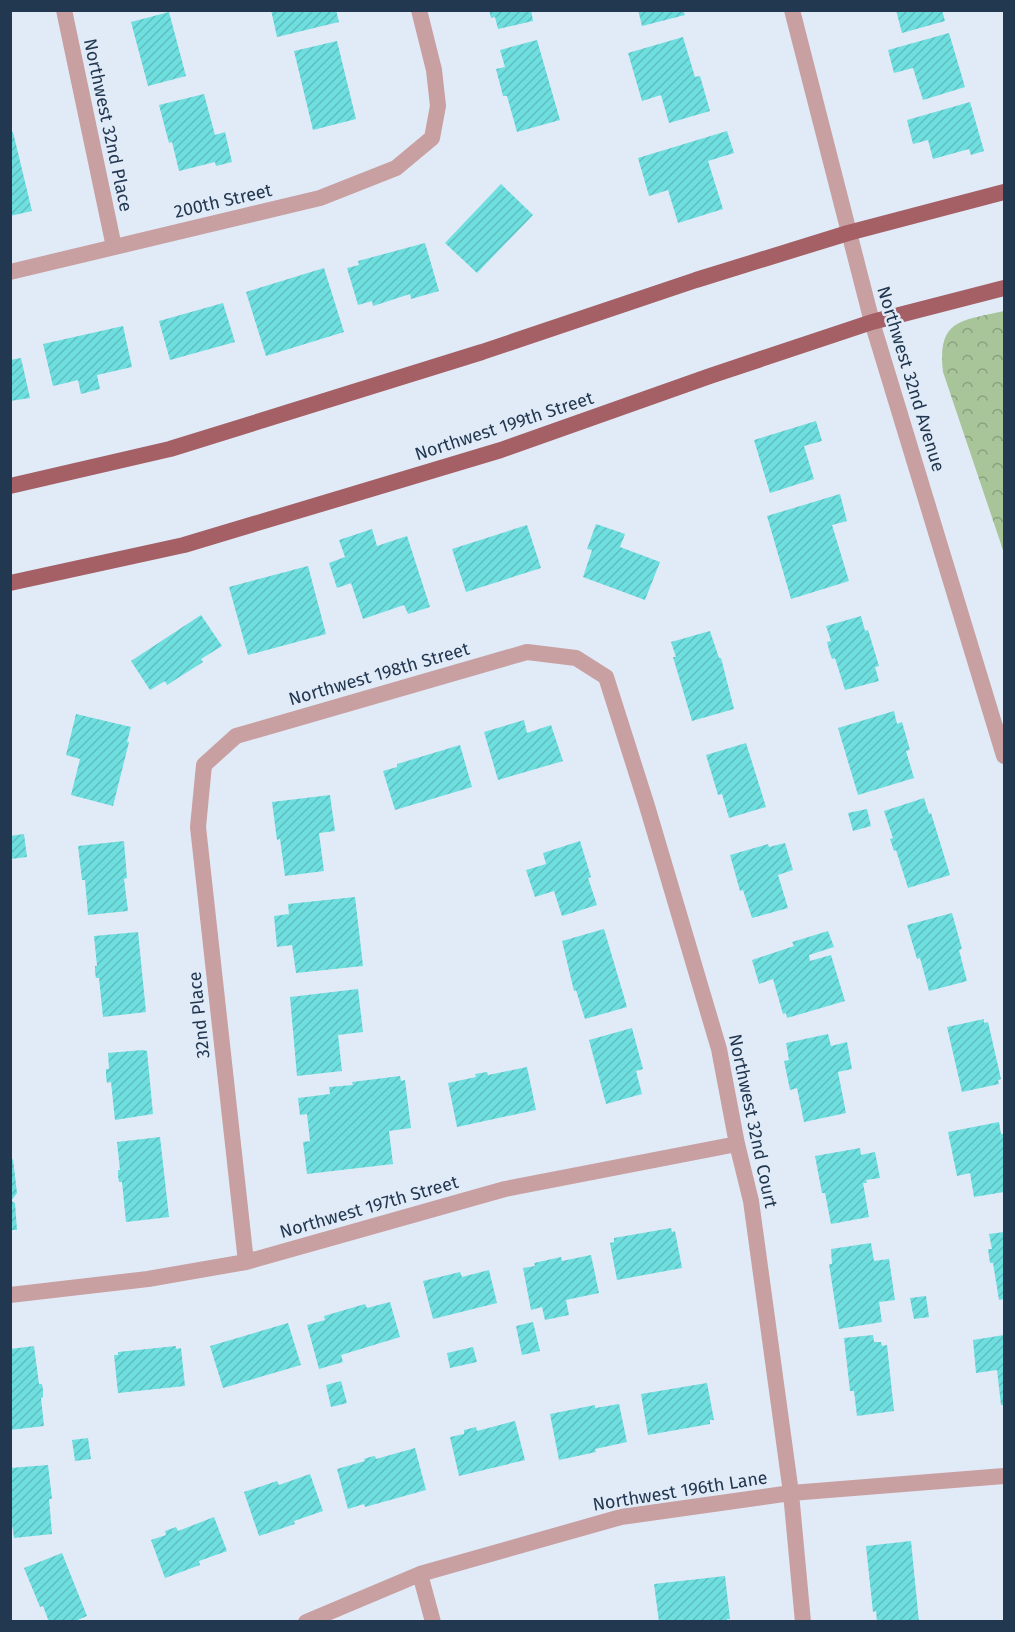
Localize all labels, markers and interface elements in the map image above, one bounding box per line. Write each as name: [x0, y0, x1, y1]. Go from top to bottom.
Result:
street label: Northwest 32nd Place: [79, 36, 137, 214]
street label: 200th Street: [172, 179, 275, 223]
street label: Northwest 32nd Avenue: [872, 284, 950, 474]
street label: Northwest 199th Street: [412, 387, 597, 465]
street label: Northwest 198th Street: [286, 638, 472, 710]
street label: 32nd Place: [184, 971, 214, 1059]
street label: Northwest 32nd Court: [724, 1032, 782, 1210]
street label: Northwest 197th Street: [277, 1171, 461, 1243]
street label: Northwest 196th Lane: [591, 1466, 769, 1516]

